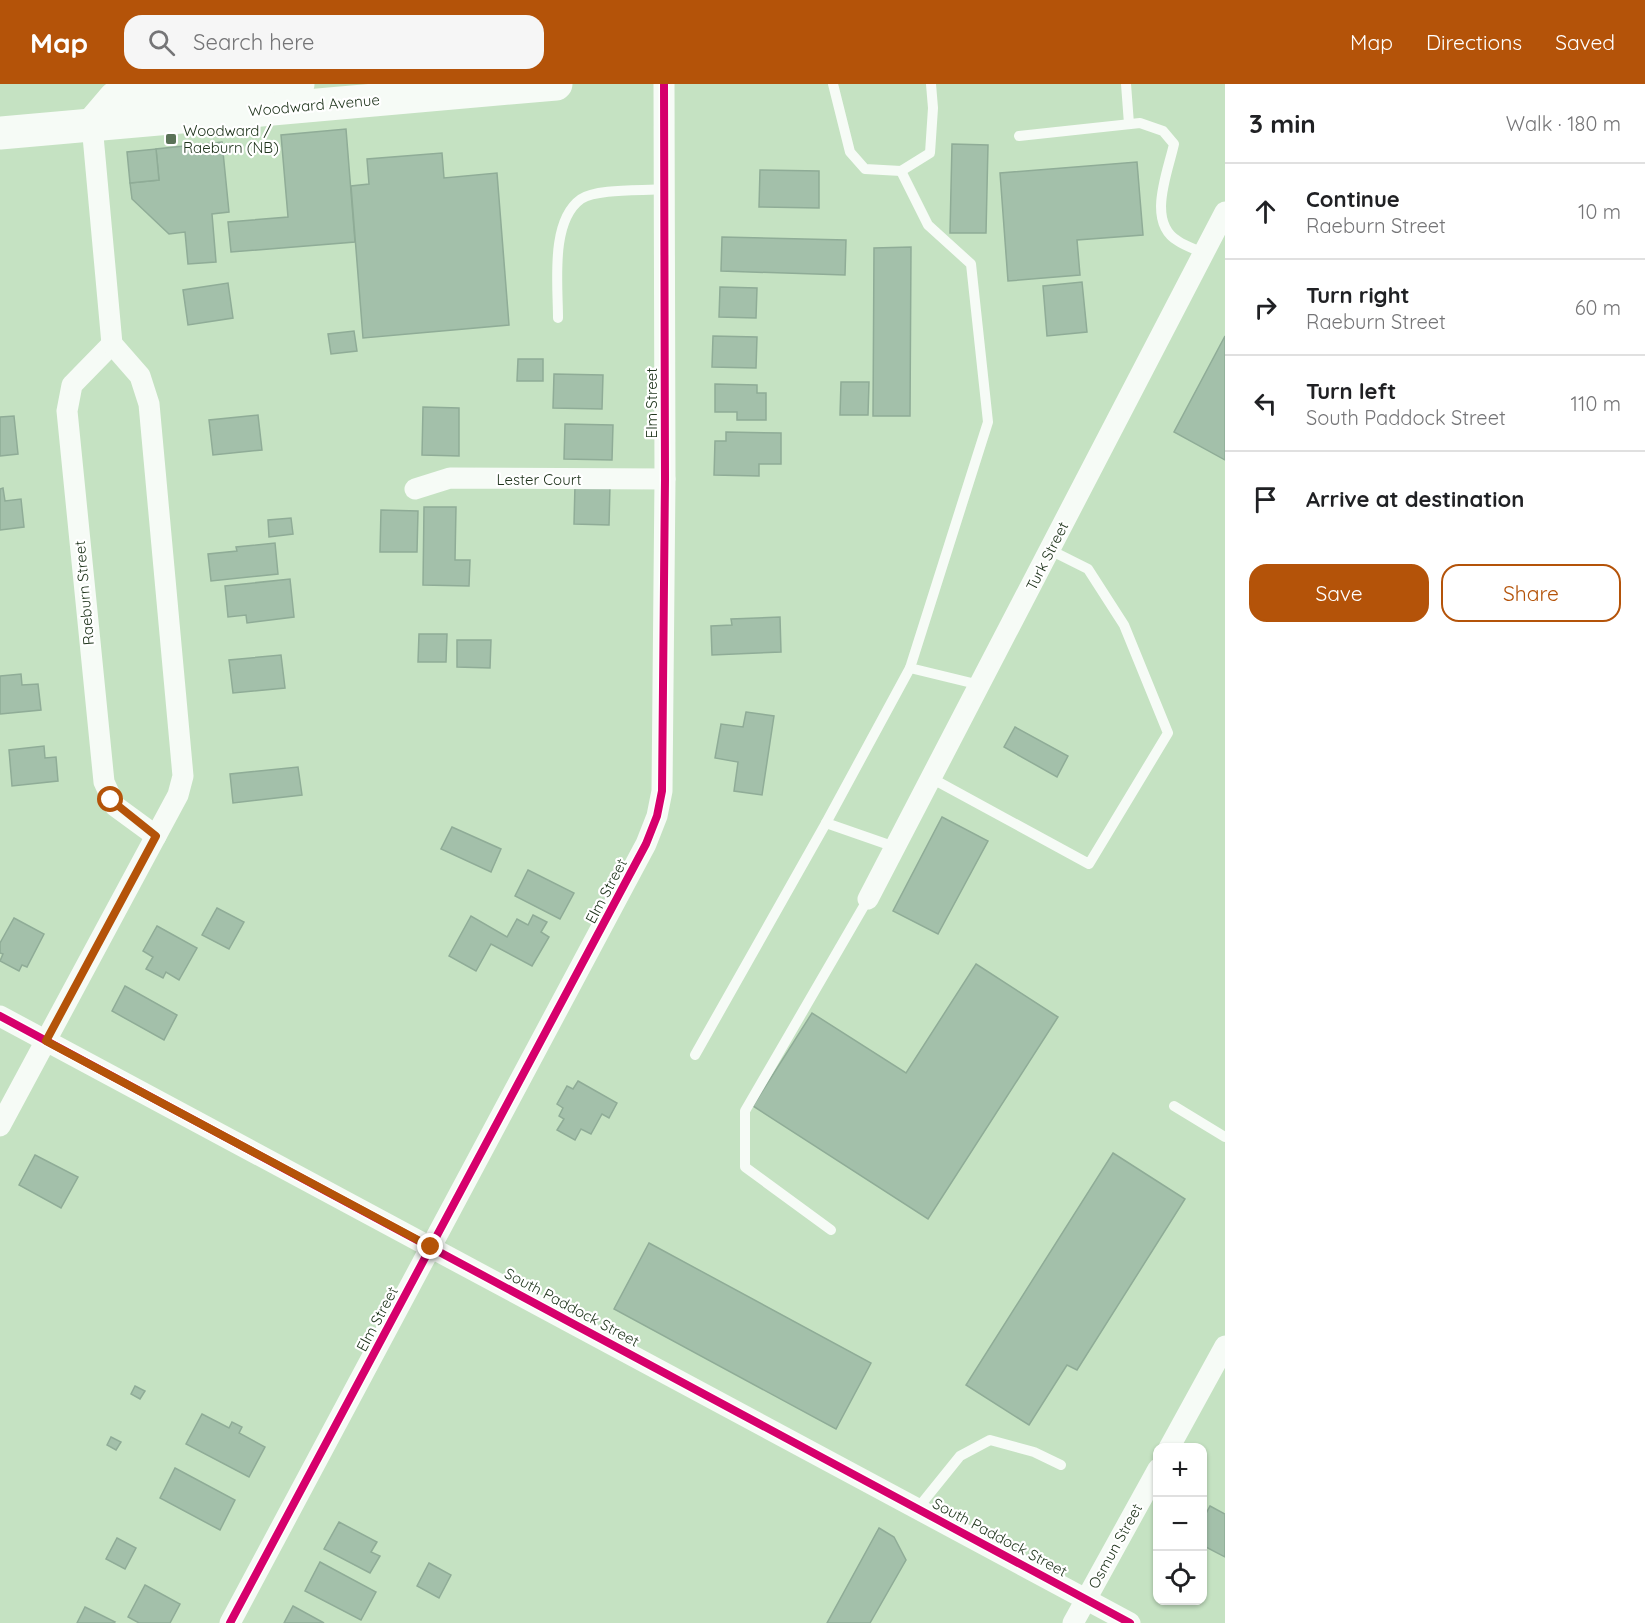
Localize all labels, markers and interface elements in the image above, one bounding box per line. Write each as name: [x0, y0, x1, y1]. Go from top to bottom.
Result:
search box: [124, 15, 544, 69]
text: Map: [30, 25, 88, 60]
icon: search: [145, 26, 178, 59]
text: Search here: [193, 28, 315, 56]
text: Map: [1350, 29, 1393, 55]
text: Directions: [1426, 29, 1522, 55]
text: Saved: [1555, 29, 1615, 55]
street label: Woodward Avenue: [248, 90, 380, 120]
text: 3 min: [1249, 107, 1316, 140]
text: Walk · 180 m: [1506, 111, 1621, 136]
place label: Woodward / Raeburn (NB): [183, 121, 279, 157]
marker: Woodward / Raeburn (NB): [164, 132, 178, 146]
text: Continue: [1306, 185, 1400, 213]
icon: ahead: [1249, 195, 1282, 228]
text: 10 m: [1578, 199, 1621, 224]
text: Raeburn Street: [1306, 213, 1446, 238]
text: Turn right: [1306, 281, 1410, 309]
icon: right: [1249, 291, 1282, 324]
text: 60 m: [1575, 295, 1621, 320]
text: Raeburn Street: [1306, 309, 1446, 334]
street label: Elm Street: [642, 368, 661, 438]
text: Turn left: [1306, 377, 1396, 405]
icon: left: [1249, 387, 1282, 420]
text: 110 m: [1571, 391, 1621, 416]
text: South Paddock Street: [1306, 405, 1506, 430]
street label: Lester Court: [496, 470, 582, 489]
icon: arrive: [1249, 483, 1282, 516]
text: Arrive at destination: [1306, 485, 1524, 513]
street label: Turk Street: [1022, 518, 1072, 594]
street label: Raeburn Street: [70, 540, 98, 646]
button: Save: [1249, 564, 1429, 622]
button: Share: [1441, 564, 1621, 622]
route start: [97, 786, 123, 812]
street label: Elm Street: [581, 855, 631, 927]
route end: [417, 1233, 443, 1259]
street label: South Paddock Street: [501, 1263, 643, 1351]
street label: Elm Street: [352, 1283, 402, 1355]
map controls: [1153, 1443, 1207, 1605]
button: +: [1153, 1443, 1207, 1497]
street label: South Paddock Street: [929, 1493, 1071, 1581]
button: −: [1153, 1497, 1207, 1551]
street label: Osmun Street: [1084, 1500, 1146, 1592]
button: locate: [1153, 1551, 1207, 1605]

